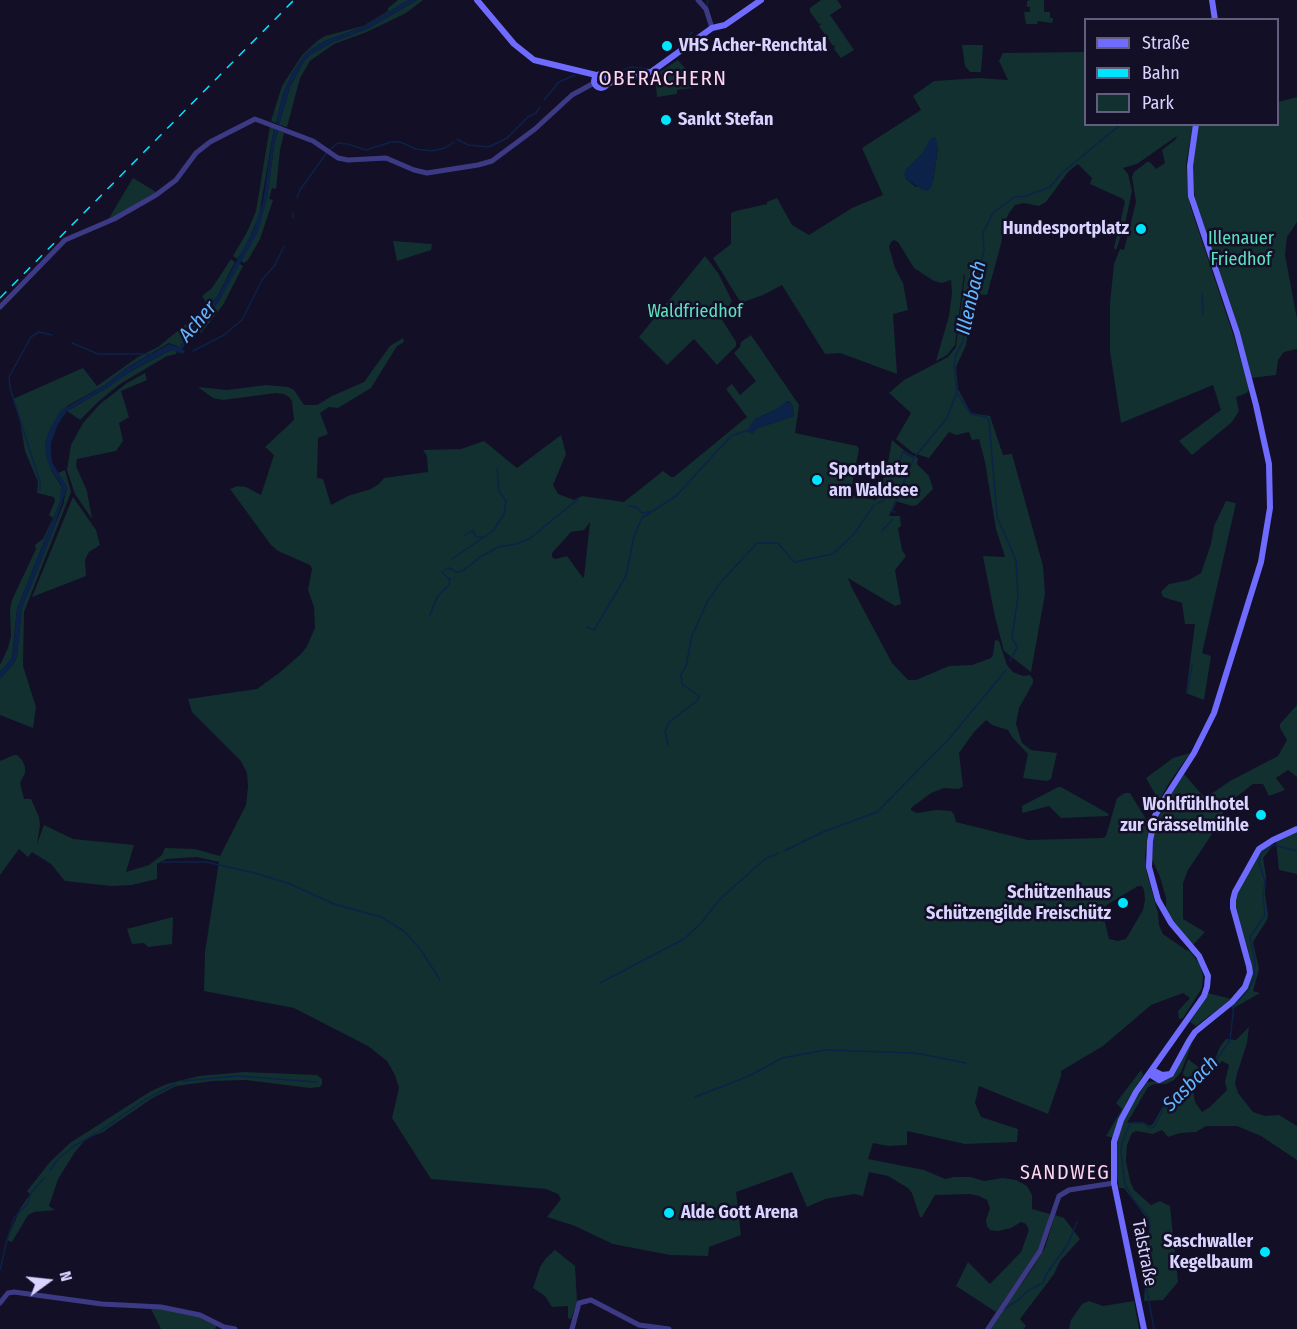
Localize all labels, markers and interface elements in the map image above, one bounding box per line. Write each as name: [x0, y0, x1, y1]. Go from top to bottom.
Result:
legend: [1084, 18, 1279, 126]
text: Straße: [1142, 32, 1190, 54]
place label: VHS Acher-Renchtal: [679, 35, 827, 57]
marker: VHS Acher-Renchtal: [660, 39, 674, 53]
text: Bahn: [1142, 62, 1180, 84]
district label: OBERACHERN: [598, 66, 728, 92]
text: Park: [1142, 92, 1174, 114]
place label: Sankt Stefan: [678, 109, 773, 131]
marker: Sankt Stefan: [659, 113, 673, 127]
place label: Hundesportplatz: [1003, 218, 1129, 240]
marker: Hundesportplatz: [1134, 222, 1148, 236]
park label: Illenauer Friedhof: [1208, 228, 1274, 270]
water label: Illenbach: [952, 259, 992, 337]
water label: Acher: [174, 297, 222, 347]
park label: Waldfriedhof: [647, 301, 743, 323]
place label: Sportplatz am Waldsee: [829, 459, 918, 502]
marker: Sportplatz am Waldsee: [810, 473, 824, 487]
place label: Wohlfühlhotel zur Grässelmühle: [1120, 794, 1249, 836]
marker: Wohlfühlhotel zur Grässelmühle: [1254, 808, 1268, 822]
place label: Schützenhaus Schützengilde Freischütz: [926, 882, 1111, 924]
marker: Schützenhaus Schützengilde Freischütz: [1116, 896, 1130, 910]
water label: Sasbach: [1158, 1051, 1224, 1117]
district label: SANDWEG: [1020, 1161, 1110, 1185]
place label: Alde Gott Arena: [681, 1202, 798, 1224]
marker: Alde Gott Arena: [662, 1206, 676, 1220]
street label: Talstraße: [1127, 1218, 1161, 1288]
place label: Saschwaller Kegelbaum: [1163, 1231, 1253, 1274]
marker: Saschwaller Kegelbaum: [1258, 1245, 1272, 1259]
north arrow: [18, 1251, 78, 1311]
text: N: [55, 1269, 76, 1283]

